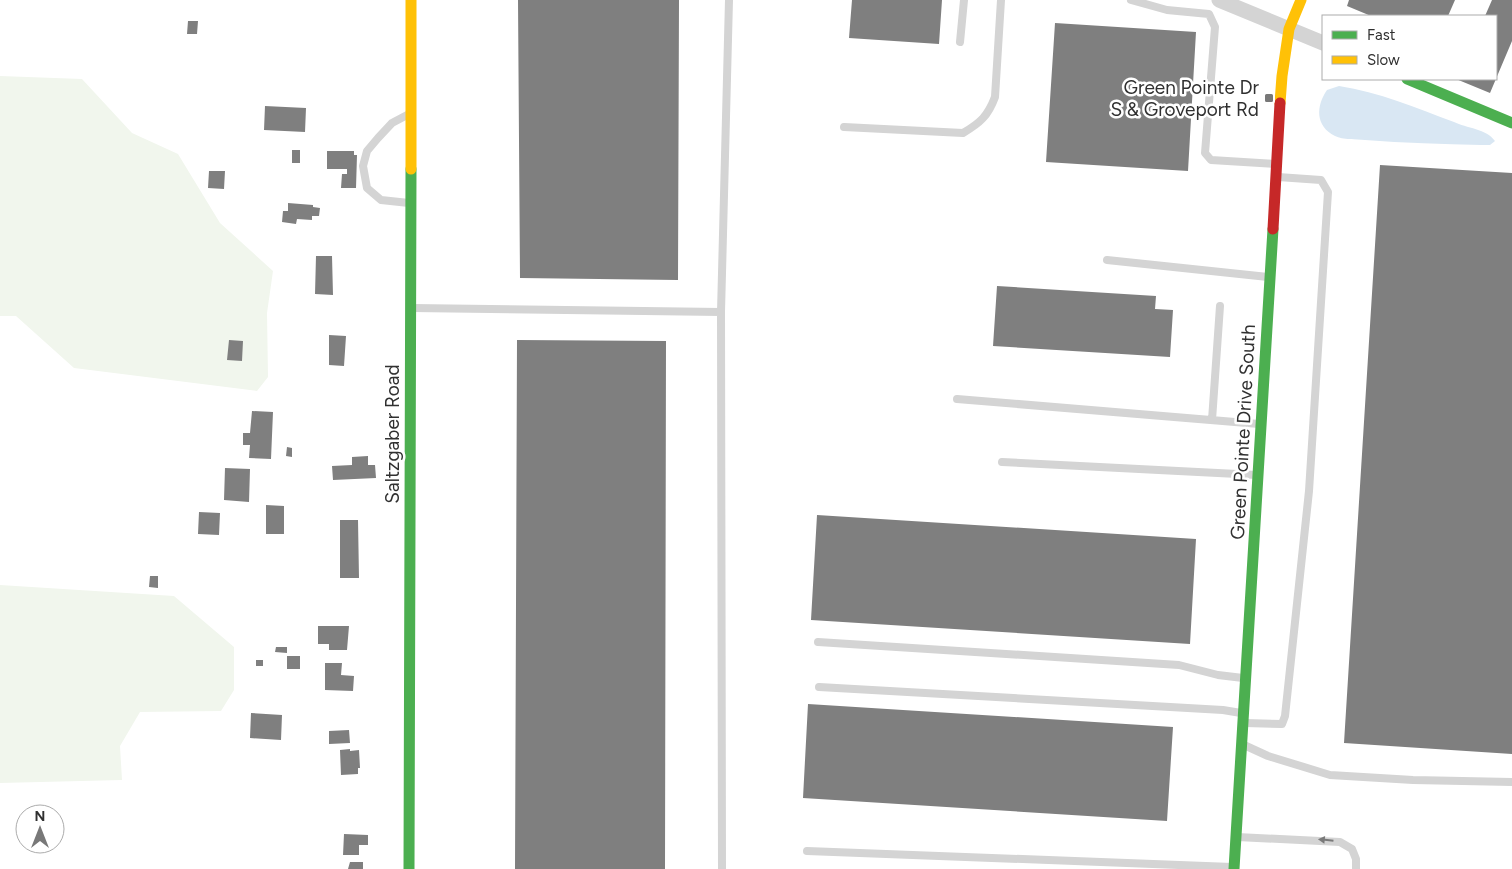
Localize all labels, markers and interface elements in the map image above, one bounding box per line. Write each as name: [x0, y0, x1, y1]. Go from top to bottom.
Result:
legend: [1322, 15, 1497, 80]
text: Fast: [1367, 26, 1396, 44]
text: Slow: [1367, 51, 1400, 69]
place label: Green Pointe Dr S & Groveport Rd: [1110, 76, 1260, 121]
marker: Green Pointe Dr S & Groveport Rd: [1263, 92, 1275, 104]
street label: Green Pointe Drive South: [1226, 324, 1260, 540]
street label: Saltzgaber Road: [381, 364, 404, 504]
north arrow: [15, 804, 65, 854]
text: N: [35, 808, 45, 825]
one-way arrow: [1318, 836, 1334, 844]

